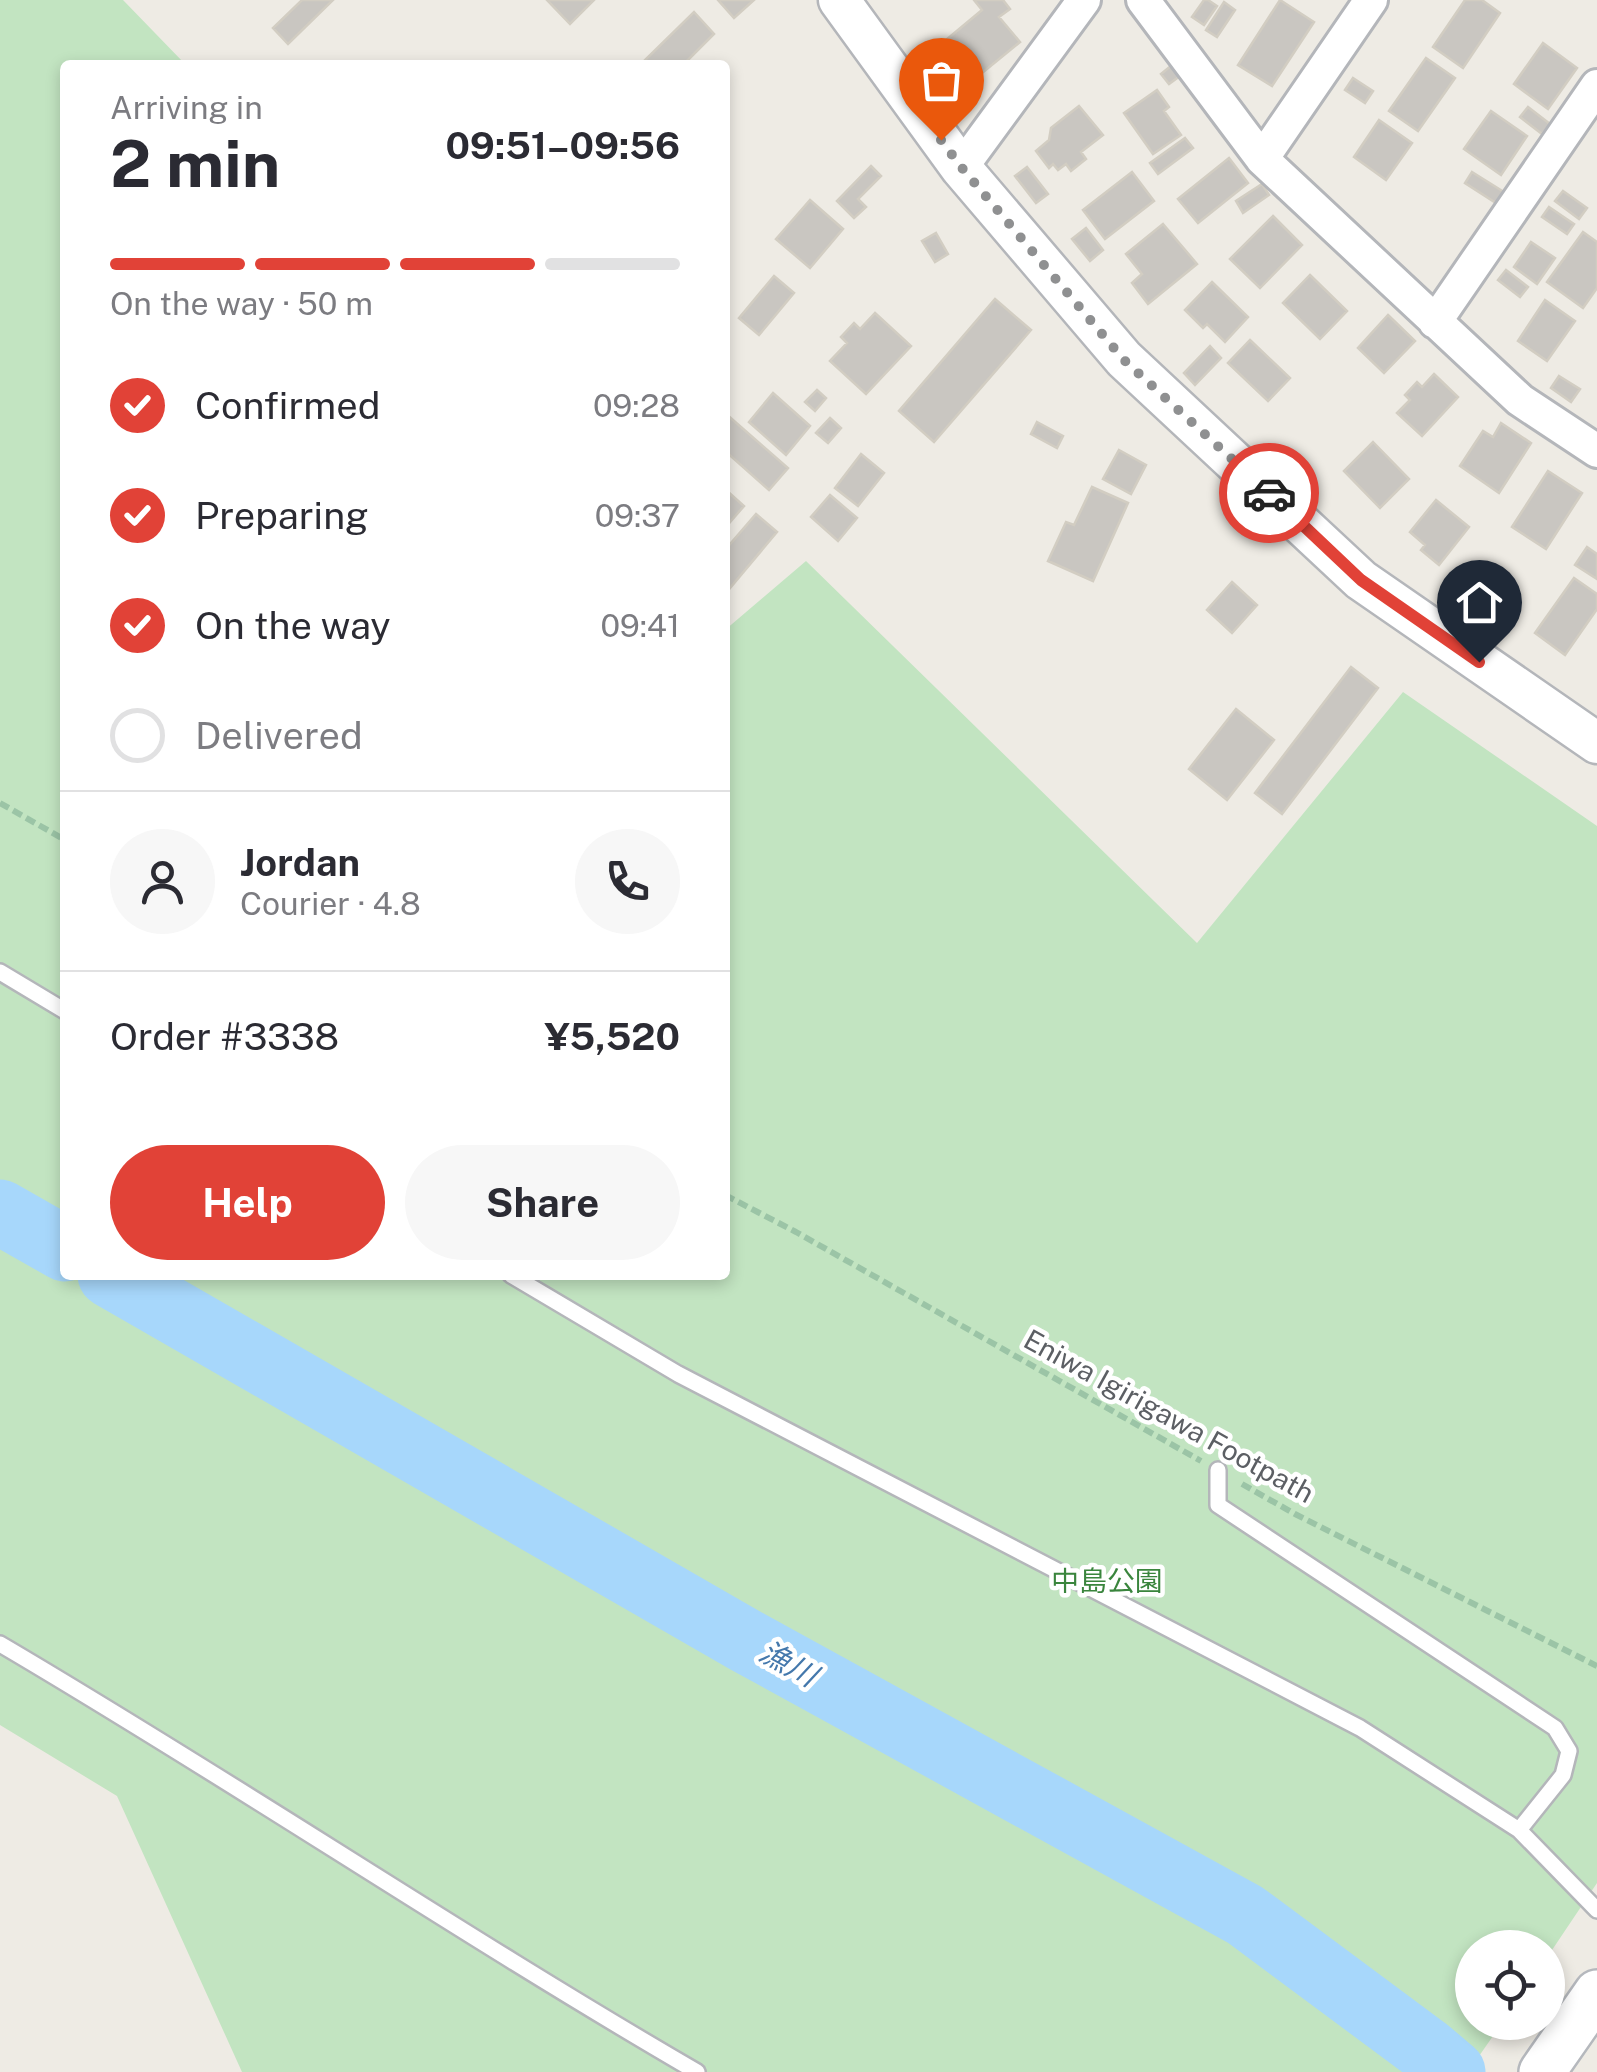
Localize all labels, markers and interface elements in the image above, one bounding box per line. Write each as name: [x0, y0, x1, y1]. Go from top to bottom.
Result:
pin: [899, 38, 984, 141]
icon: bag: [914, 53, 969, 108]
text: Arriving in: [110, 89, 263, 126]
text: 09:51–09:56: [446, 123, 680, 168]
text: 2 min: [110, 125, 280, 202]
text: On the way · 50 m: [110, 285, 373, 322]
icon: check: [110, 378, 165, 433]
text: Confirmed: [195, 383, 380, 428]
text: 09:28: [593, 387, 680, 424]
courier: [1219, 443, 1319, 543]
icon: car: [1242, 466, 1297, 521]
icon: check: [110, 488, 165, 543]
text: Preparing: [195, 493, 369, 538]
text: 09:37: [595, 497, 680, 534]
pin: [1437, 560, 1522, 663]
icon: home: [1452, 575, 1507, 630]
icon: check: [110, 598, 165, 653]
text: On the way: [195, 603, 391, 648]
text: 09:41: [600, 607, 680, 644]
text: Delivered: [195, 713, 363, 758]
button: person: [110, 829, 215, 934]
button: phone: [575, 829, 680, 934]
text: Jordan: [240, 840, 360, 885]
text: Courier · 4.8: [240, 885, 421, 922]
text: Order #3338: [110, 1014, 339, 1059]
text: ¥5,520: [545, 1014, 680, 1059]
button: Help: [110, 1145, 385, 1260]
button: Share: [405, 1145, 680, 1260]
street label: Eniwa Igirigawa Footpath: [1019, 1322, 1320, 1509]
park label: 中島公園: [1051, 1564, 1163, 1597]
water label: 漁川: [754, 1633, 826, 1695]
map controls: [1455, 1930, 1565, 2040]
button: locate: [1455, 1930, 1565, 2040]

